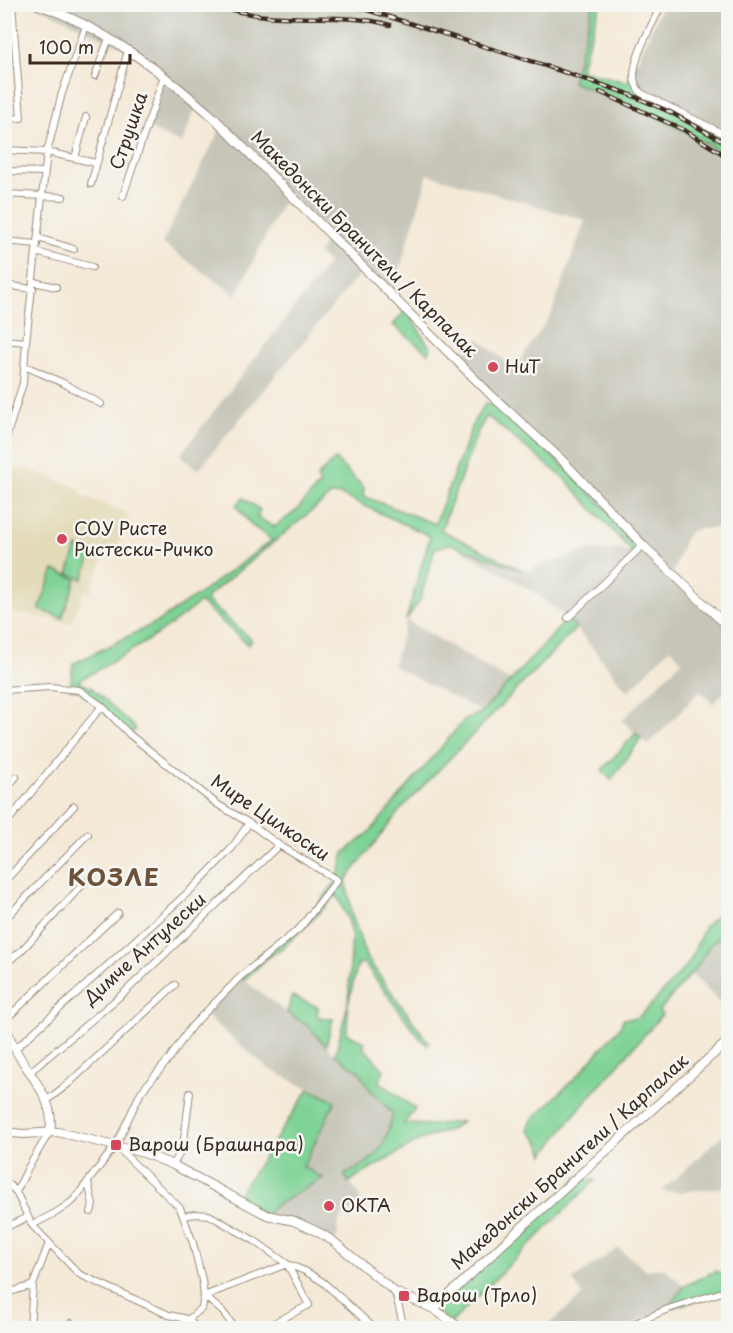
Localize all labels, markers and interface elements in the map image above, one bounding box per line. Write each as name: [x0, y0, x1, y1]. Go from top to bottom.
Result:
scale bar: [30, 27, 130, 65]
text: 100 m: [39, 33, 94, 60]
street label: Струшка: [102, 87, 154, 173]
street label: Македонски Бранители / Карпалак: [245, 123, 485, 363]
place label: НиТ: [505, 352, 541, 379]
marker: НиТ: [486, 360, 500, 374]
place label: СОУ Ристе Ристески-Ричко: [74, 514, 214, 562]
marker: СОУ Ристе Ристески-Ричко: [55, 532, 69, 546]
street label: Мире Цилкоски: [206, 767, 336, 867]
district label: КОЗЛЕ: [68, 858, 160, 894]
street label: Димче Антулески: [76, 886, 211, 1011]
street label: Македонски Бранители / Карпалак: [444, 1046, 694, 1275]
place label: Варош (Брашнара): [128, 1130, 304, 1157]
marker: Варош (Брашнара): [109, 1138, 123, 1152]
place label: ОКТА: [341, 1191, 391, 1218]
marker: ОКТА: [322, 1199, 336, 1213]
place label: Варош (Трло): [416, 1281, 537, 1308]
marker: Варош (Трло): [397, 1289, 411, 1303]

